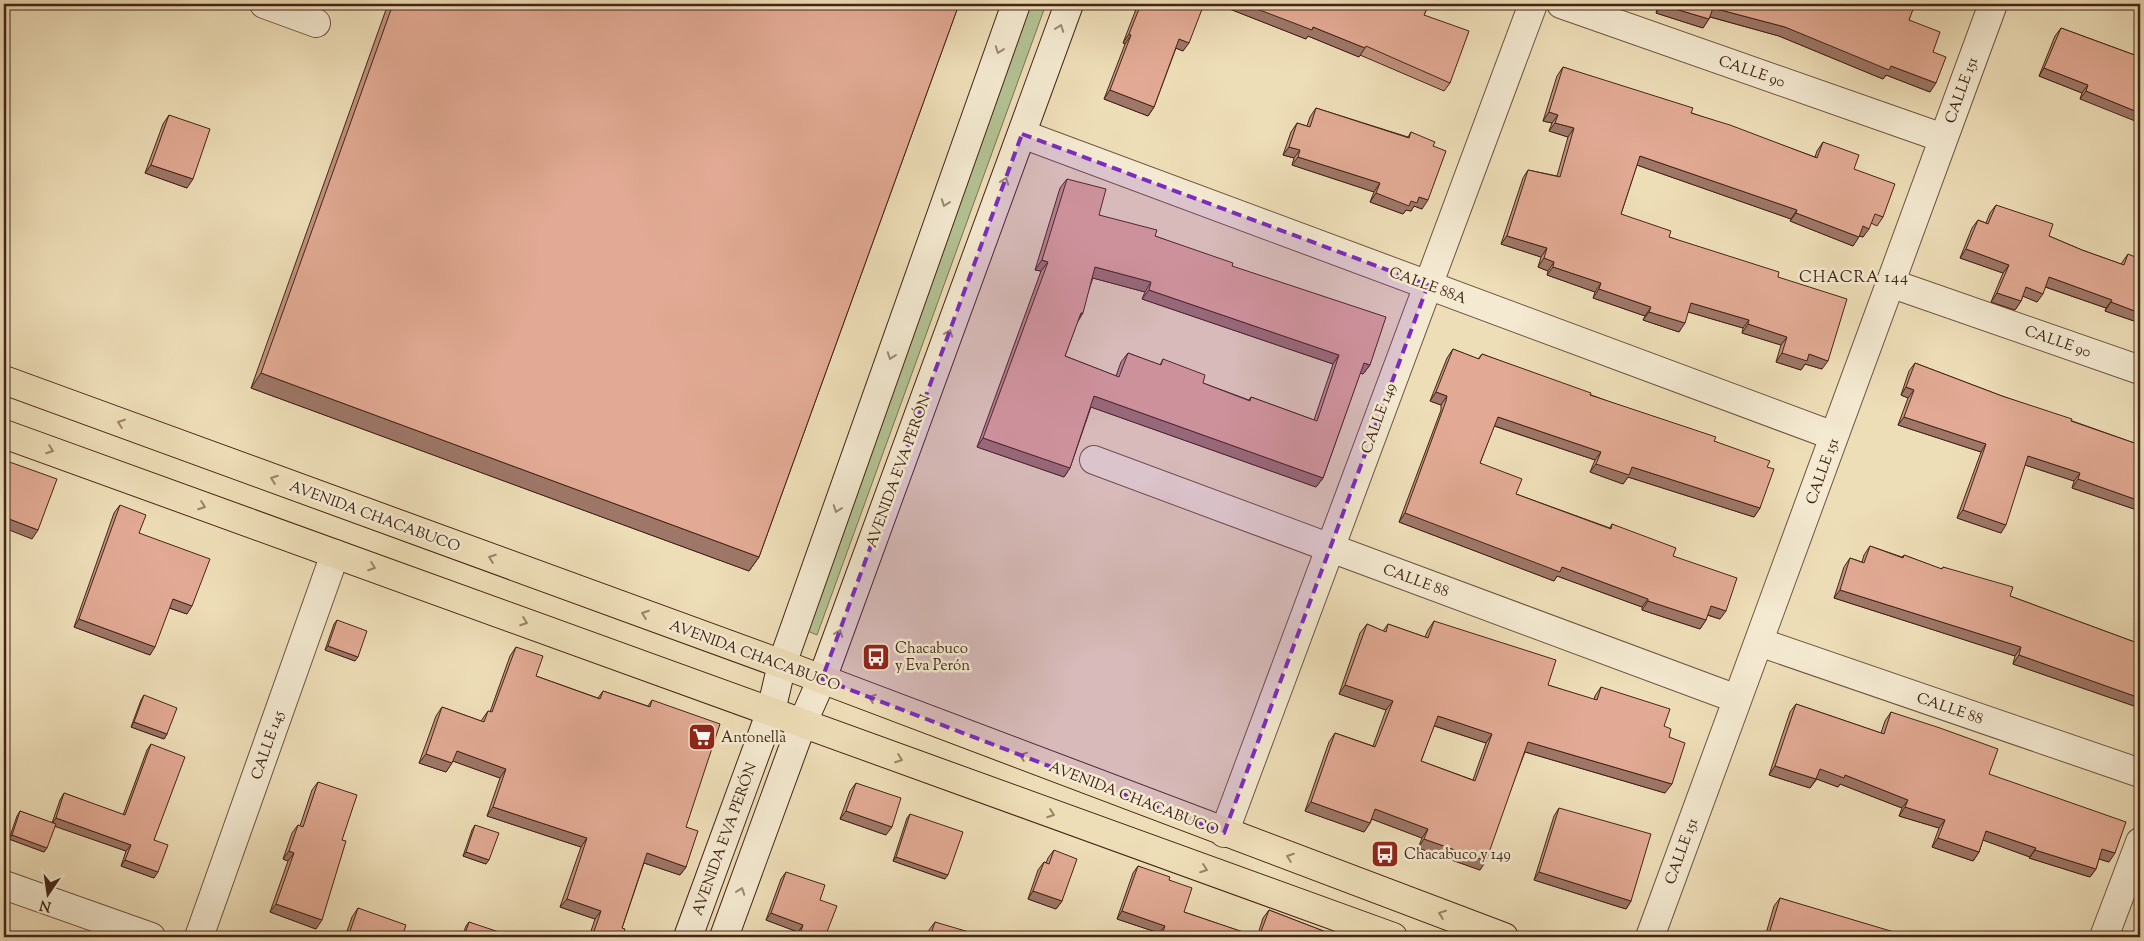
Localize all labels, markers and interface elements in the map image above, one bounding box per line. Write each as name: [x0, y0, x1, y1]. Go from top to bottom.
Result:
one-way arrow: [1054, 24, 1064, 33]
one-way arrow: [995, 45, 1005, 53]
street label: CALLE 90: [1715, 51, 1788, 94]
street label: CALLE 151: [1941, 54, 1984, 127]
one-way arrow: [999, 177, 1009, 185]
one-way arrow: [941, 198, 951, 207]
street label: CALLE 88A: [1386, 263, 1469, 310]
district label: CHACRA 144: [1799, 267, 1909, 290]
street label: CALLE 90: [2021, 321, 2094, 364]
one-way arrow: [943, 329, 953, 338]
one-way arrow: [887, 351, 897, 360]
street label: CALLE 149: [1357, 380, 1402, 457]
street label: AVENIDA EVA PERÓN: [860, 391, 937, 551]
one-way arrow: [117, 419, 126, 429]
street label: CALLE 151: [1802, 435, 1845, 508]
one-way arrow: [45, 444, 53, 454]
one-way arrow: [270, 475, 279, 485]
street label: AVENIDA CHACABUCO: [286, 477, 463, 558]
one-way arrow: [198, 500, 206, 510]
one-way arrow: [833, 504, 843, 513]
one-way arrow: [488, 554, 497, 564]
street label: CALLE 88: [1379, 560, 1451, 603]
one-way arrow: [367, 561, 375, 571]
one-way arrow: [641, 610, 650, 620]
one-way arrow: [520, 616, 528, 626]
street label: AVENIDA CHACABUCO: [666, 616, 843, 697]
one-way arrow: [833, 630, 843, 638]
place label: Chacabuco y Eva Perón: [895, 639, 970, 677]
bus stop icon: Chacabuco y Eva Perón: [861, 642, 891, 672]
street label: CALLE 88: [1913, 688, 1986, 731]
one-way arrow: [868, 694, 876, 704]
street label: CALLE 145: [247, 708, 290, 783]
supermarket icon: Antonella: [687, 722, 717, 752]
place label: Antonella: [721, 728, 786, 749]
one-way arrow: [1020, 752, 1028, 762]
one-way arrow: [894, 753, 902, 763]
street label: AVENIDA CHACABUCO: [1046, 757, 1222, 842]
street label: AVENIDA EVA PERÓN: [686, 759, 763, 919]
one-way arrow: [1047, 808, 1055, 818]
street label: CALLE 151: [1661, 815, 1704, 888]
bus stop icon: Chacabuco y 149: [1370, 839, 1400, 869]
place label: Chacabuco y 149: [1404, 845, 1511, 866]
one-way arrow: [1286, 853, 1295, 863]
one-way arrow: [1200, 863, 1208, 873]
north arrow: [22, 868, 72, 918]
one-way arrow: [735, 888, 745, 896]
text: N: [38, 894, 53, 916]
one-way arrow: [1438, 910, 1447, 920]

